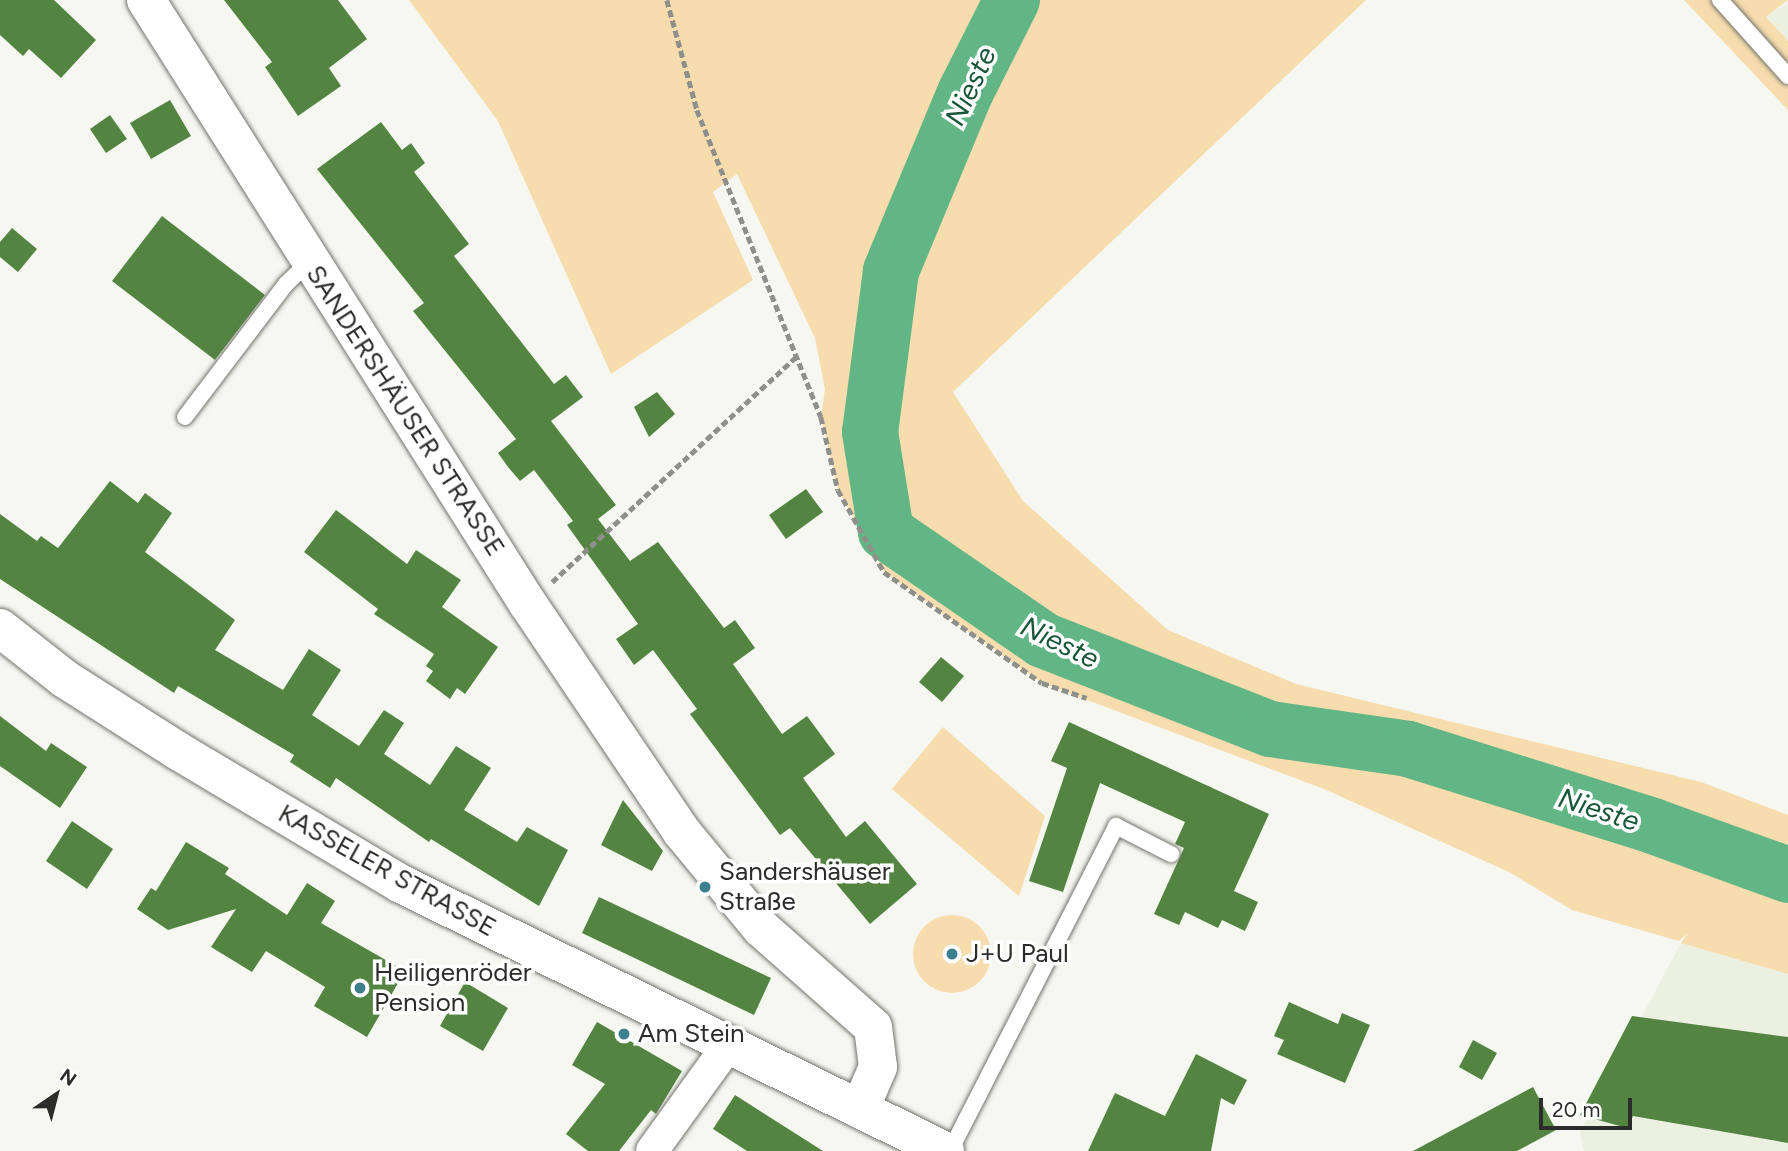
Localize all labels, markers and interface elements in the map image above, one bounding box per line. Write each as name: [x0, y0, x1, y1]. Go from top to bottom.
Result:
water label: Nieste: [937, 41, 1003, 131]
street label: SANDERSHÄUSER STRASSE: [299, 260, 511, 562]
water label: Nieste: [1015, 609, 1105, 675]
water label: Nieste: [1554, 780, 1644, 838]
street label: KASSELER STRASSE: [273, 798, 501, 944]
place label: Sandershäuser Straße: [719, 856, 890, 917]
marker: Sandershäuser Straße: [697, 879, 713, 895]
place label: J+U Paul: [966, 938, 1069, 970]
marker: J+U Paul: [944, 946, 960, 962]
place label: Heiligenröder Pension: [374, 957, 532, 1018]
marker: Heiligenröder Pension: [352, 980, 368, 996]
place label: Am Stein: [638, 1018, 745, 1050]
marker: Am Stein: [616, 1026, 632, 1042]
north arrow: [21, 1060, 91, 1130]
text: N: [56, 1064, 81, 1091]
scale bar: [1543, 1084, 1636, 1128]
text: 20 m: [1552, 1097, 1600, 1122]

